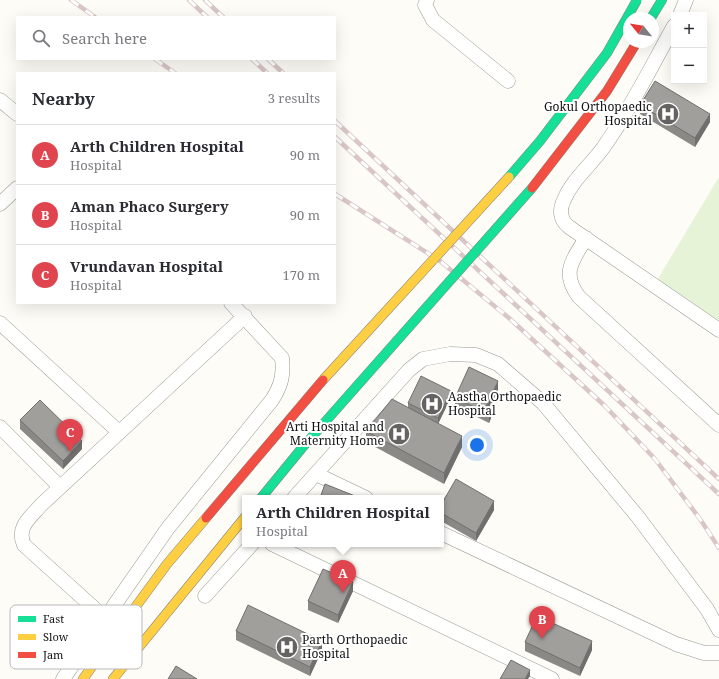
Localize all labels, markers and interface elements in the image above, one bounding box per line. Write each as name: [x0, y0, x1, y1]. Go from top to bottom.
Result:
north arrow: [623, 12, 659, 48]
map controls: [671, 12, 707, 84]
button: +: [671, 12, 707, 48]
search box: [16, 16, 336, 60]
icon: search: [30, 27, 52, 49]
text: Search here: [62, 28, 147, 48]
button: −: [671, 48, 707, 84]
text: Nearby: [32, 87, 95, 110]
text: 3 results: [268, 89, 320, 107]
place label: Gokul Orthopaedic Hospital: [544, 98, 652, 129]
hospital icon: Gokul Orthopaedic Hospital: [655, 101, 681, 127]
text: Arth Children Hospital: [70, 136, 244, 156]
text: A: [40, 146, 50, 164]
text: 90 m: [290, 146, 320, 164]
text: Hospital: [70, 156, 122, 174]
text: Aman Phaco Surgery: [70, 196, 229, 216]
text: B: [41, 206, 49, 224]
text: 90 m: [290, 206, 320, 224]
text: Hospital: [70, 216, 122, 234]
text: Vrundavan Hospital: [70, 256, 223, 276]
text: C: [41, 266, 49, 284]
text: 170 m: [283, 266, 320, 284]
text: Hospital: [70, 276, 122, 294]
place label: Aastha Orthopaedic Hospital: [448, 388, 561, 419]
hospital icon: Aastha Orthopaedic Hospital: [419, 391, 445, 417]
place label: Arti Hospital and Maternity Home: [286, 418, 385, 449]
pin: C: [57, 419, 83, 452]
hospital icon: Arti Hospital and Maternity Home: [386, 421, 412, 447]
your location: [467, 435, 487, 455]
popup: [242, 495, 444, 547]
text: Arth Children Hospital: [256, 502, 430, 522]
text: Hospital: [256, 522, 308, 540]
pin: A: [330, 560, 356, 593]
legend: [10, 605, 142, 669]
pin: B: [529, 606, 555, 639]
text: Fast: [43, 611, 64, 626]
text: Slow: [43, 629, 69, 644]
place label: Parth Orthopaedic Hospital: [302, 631, 408, 662]
hospital icon: Parth Orthopaedic Hospital: [274, 634, 300, 660]
text: Jam: [42, 647, 64, 662]

